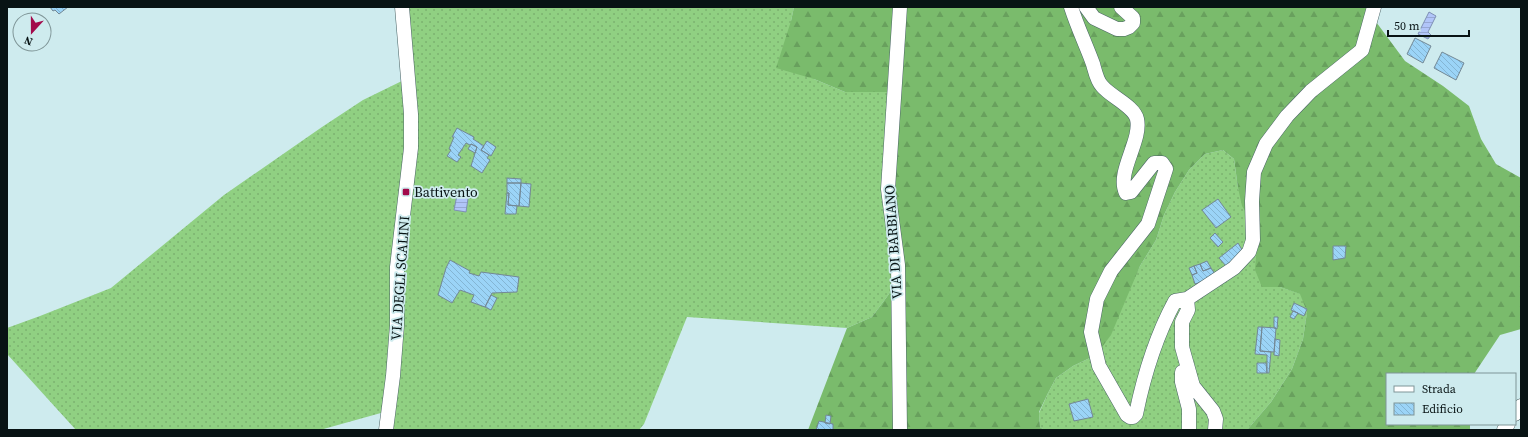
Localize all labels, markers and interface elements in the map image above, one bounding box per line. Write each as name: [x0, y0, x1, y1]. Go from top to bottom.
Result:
north arrow: [12, 12, 52, 52]
scale bar: [1388, 12, 1469, 38]
text: 50 m: [1394, 18, 1420, 34]
text: N: [22, 32, 35, 49]
place label: Battivento: [414, 182, 478, 202]
street label: VIA DI BARBIANO: [879, 184, 907, 300]
marker: Battivento: [401, 187, 411, 197]
street label: VIA DEGLI SCALINI: [386, 215, 414, 341]
legend: [1386, 373, 1516, 425]
text: Strada: [1422, 381, 1457, 397]
text: Edificio: [1422, 401, 1463, 417]

